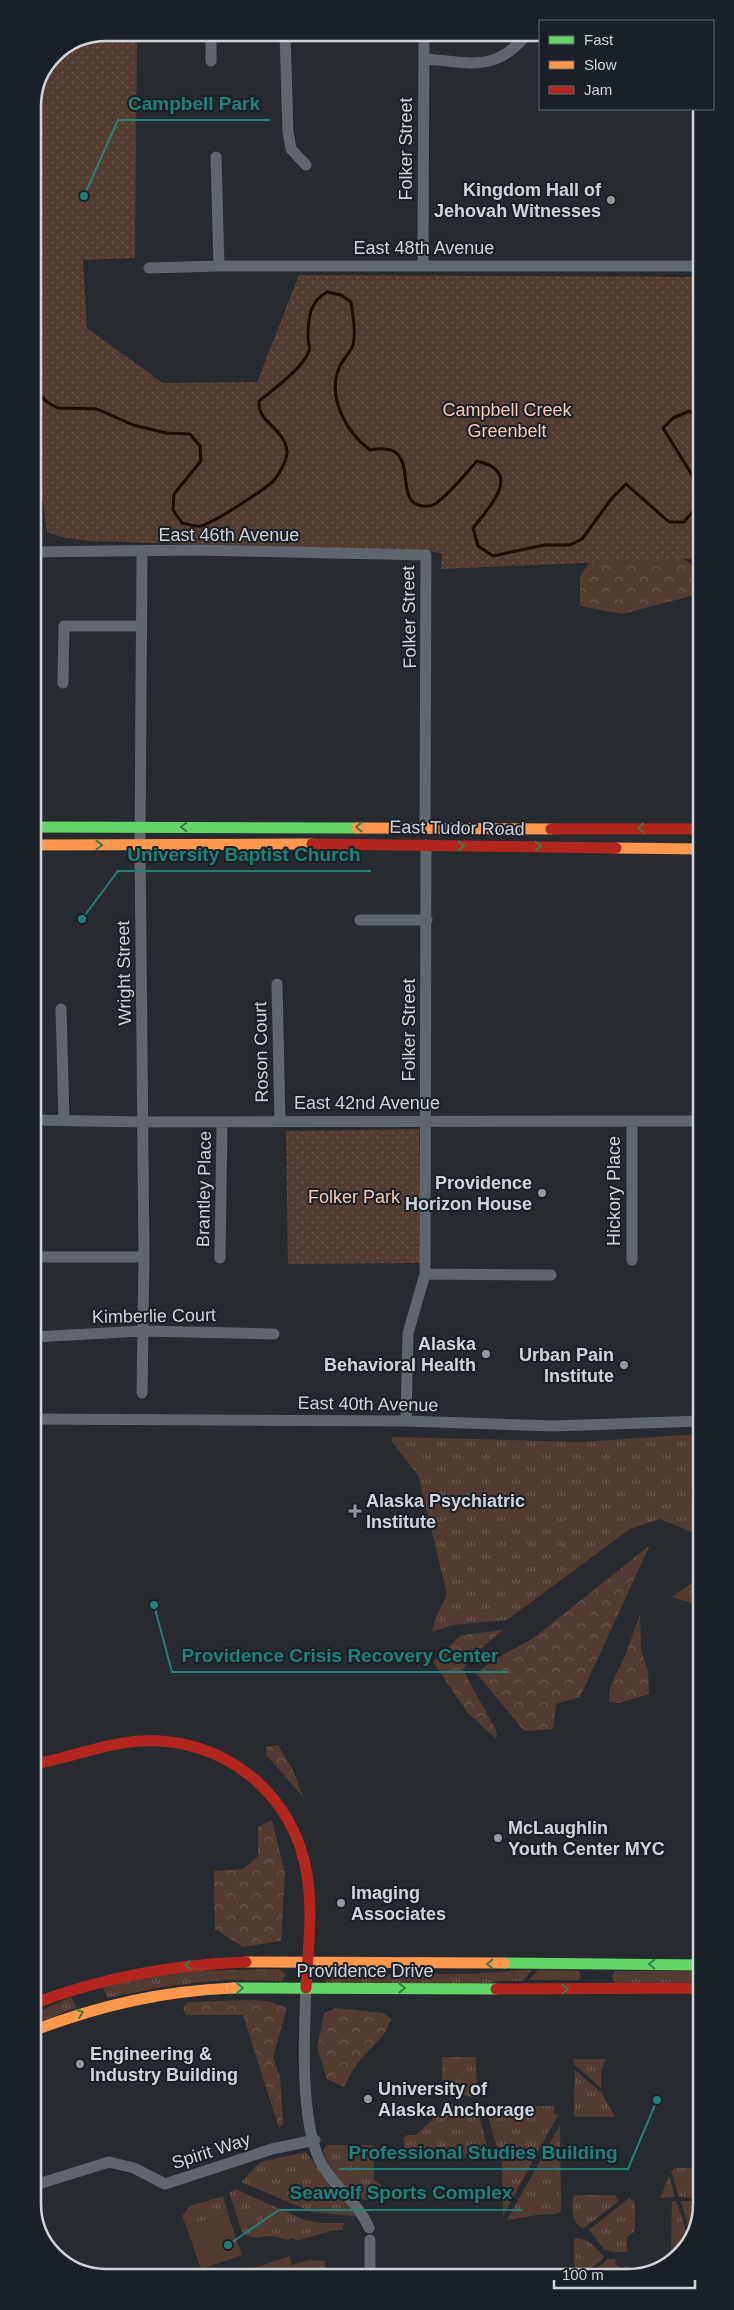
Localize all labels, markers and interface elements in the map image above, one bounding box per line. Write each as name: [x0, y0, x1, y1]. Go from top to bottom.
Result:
legend: [539, 20, 714, 110]
text: Fast: [584, 31, 614, 48]
text: Slow: [584, 56, 617, 73]
text: Jam: [584, 81, 612, 98]
callout: Campbell Park: [118, 86, 270, 120]
text: Campbell Park: [128, 93, 260, 114]
street label: Folker Street: [396, 97, 416, 201]
place label: Kingdom Hall of Jehovah Witnesses: [434, 180, 602, 221]
marker: Kingdom Hall of Jehovah Witnesses: [605, 194, 617, 206]
street label: East 48th Avenue: [354, 238, 494, 258]
park label: Campbell Creek Greenbelt: [442, 400, 573, 441]
street label: East 46th Avenue: [159, 525, 299, 545]
street label: Folker Street: [398, 565, 420, 669]
street label: East Tudor Road: [389, 817, 525, 839]
one-way arrow: [180, 822, 188, 832]
one-way arrow: [355, 822, 362, 832]
one-way arrow: [637, 823, 644, 833]
callout: University Baptist Church: [118, 837, 371, 871]
one-way arrow: [95, 840, 103, 850]
one-way arrow: [457, 841, 465, 851]
one-way arrow: [535, 841, 543, 851]
text: University Baptist Church: [127, 844, 361, 865]
street label: Wright Street: [113, 920, 135, 1026]
street label: Folker Street: [399, 978, 419, 1082]
street label: Roson Court: [250, 1001, 272, 1103]
street label: East 42nd Avenue: [294, 1093, 440, 1113]
street label: Brantley Place: [193, 1131, 215, 1247]
street label: Hickory Place: [604, 1136, 624, 1246]
place label: Providence Horizon House: [405, 1173, 532, 1214]
park label: Folker Park: [308, 1187, 401, 1207]
marker: Providence Horizon House: [536, 1187, 548, 1199]
street label: Kimberlie Court: [92, 1305, 216, 1327]
place label: Alaska Behavioral Health: [324, 1334, 477, 1375]
place label: Urban Pain Institute: [519, 1345, 614, 1386]
marker: Alaska Behavioral Health: [480, 1348, 492, 1360]
marker: Urban Pain Institute: [618, 1359, 630, 1371]
street label: East 40th Avenue: [297, 1393, 439, 1415]
place label: Alaska Psychiatric Institute: [366, 1491, 525, 1532]
marker: Alaska Psychiatric Institute: [348, 1504, 362, 1518]
callout: Providence Crisis Recovery Center: [172, 1638, 508, 1672]
text: Providence Crisis Recovery Center: [182, 1645, 499, 1666]
place label: McLaughlin Youth Center MYC: [508, 1818, 665, 1859]
marker: McLaughlin Youth Center MYC: [492, 1832, 504, 1844]
place label: Imaging Associates: [351, 1883, 446, 1924]
marker: Imaging Associates: [335, 1897, 347, 1909]
one-way arrow: [486, 1958, 494, 1969]
one-way arrow: [648, 1959, 656, 1969]
one-way arrow: [183, 1960, 191, 1971]
street label: Providence Drive: [296, 1961, 434, 1981]
one-way arrow: [236, 1983, 244, 1993]
one-way arrow: [399, 1983, 407, 1993]
one-way arrow: [562, 1984, 569, 1994]
one-way arrow: [75, 2008, 84, 2018]
place label: Engineering & Industry Building: [90, 2044, 238, 2085]
marker: Engineering & Industry Building: [74, 2058, 86, 2070]
place label: University of Alaska Anchorage: [378, 2079, 534, 2120]
marker: University of Alaska Anchorage: [362, 2093, 374, 2105]
street label: Spirit Way: [169, 2129, 253, 2173]
callout: Professional Studies Building: [339, 2135, 628, 2169]
text: Professional Studies Building: [348, 2142, 618, 2163]
callout: Seawolf Sports Complex: [279, 2176, 522, 2210]
text: Seawolf Sports Complex: [290, 2182, 513, 2203]
scale bar: [554, 2258, 695, 2290]
text: 100 m: [562, 2266, 604, 2283]

